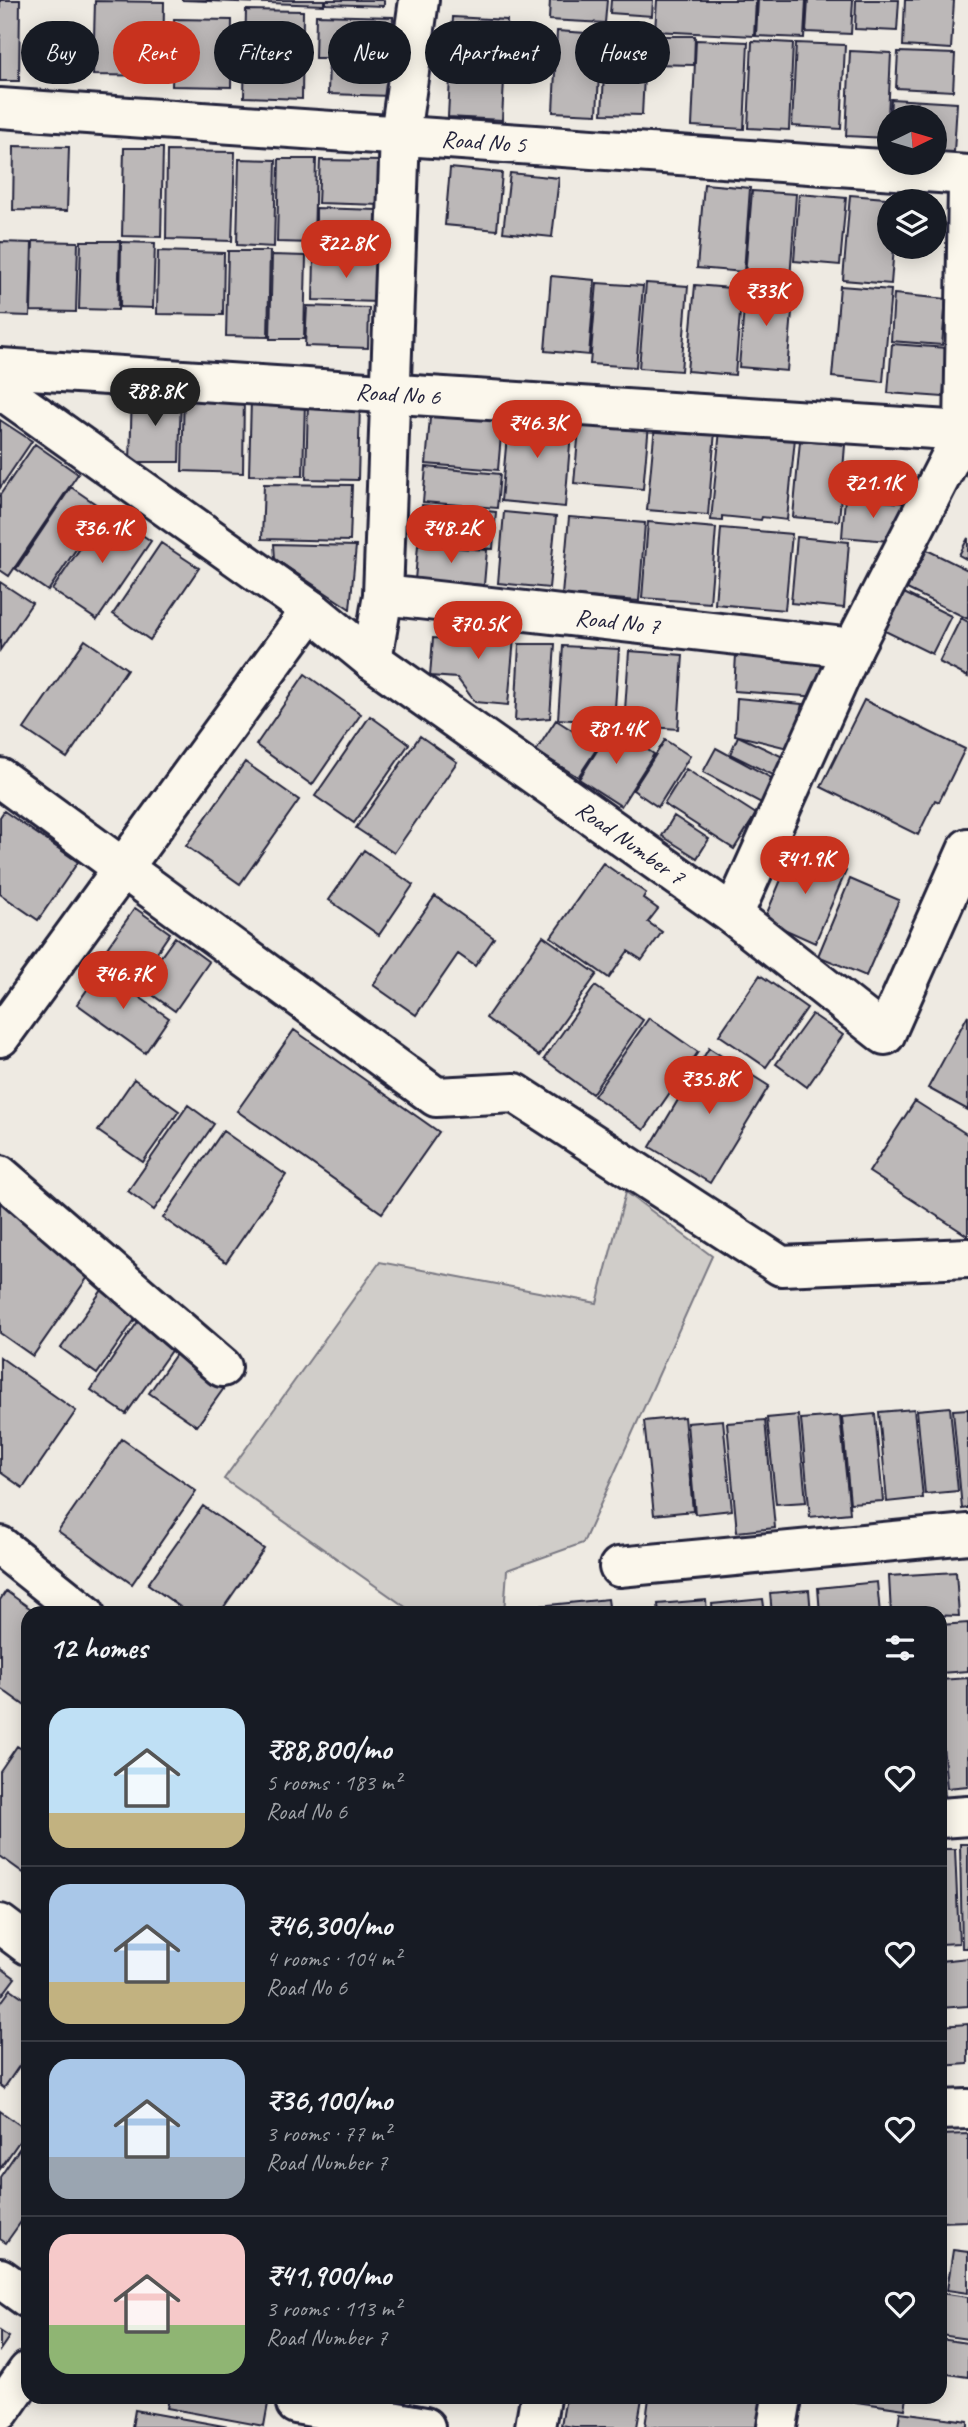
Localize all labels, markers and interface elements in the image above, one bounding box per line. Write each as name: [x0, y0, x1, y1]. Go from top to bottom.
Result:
chip: Buy: [21, 21, 99, 84]
chip: Rent: [113, 21, 200, 84]
chip: Filters: [214, 21, 314, 84]
chip: New: [328, 21, 411, 84]
chip: Apartment: [425, 21, 561, 84]
chip: House: [575, 21, 670, 84]
north arrow: [877, 105, 947, 175]
map controls: [877, 105, 947, 259]
street label: Road No 5: [441, 124, 528, 159]
button: layers: [877, 189, 947, 259]
pin: ₹22.8K: [289, 220, 403, 280]
text: ₹22.8K: [317, 228, 375, 257]
pin: ₹33K: [725, 268, 807, 328]
text: ₹33K: [745, 276, 787, 305]
pin: ₹88.8K: [98, 368, 212, 428]
text: ₹88.8K: [126, 376, 184, 405]
street label: Road No 6: [355, 376, 443, 412]
pin: ₹46.3K: [480, 400, 594, 460]
text: ₹46.3K: [508, 408, 566, 437]
pin: ₹21.1K: [816, 461, 930, 520]
text: ₹21.1K: [844, 468, 902, 497]
pin: ₹36.1K: [45, 505, 159, 565]
pin: ₹48.2K: [394, 505, 508, 565]
text: ₹36.1K: [73, 513, 131, 542]
text: ₹48.2K: [422, 513, 480, 542]
pin: ₹70.5K: [421, 602, 535, 661]
street label: Road No 7: [574, 602, 662, 641]
text: ₹70.5K: [449, 609, 507, 638]
pin: ₹81.4K: [559, 706, 673, 766]
text: ₹81.4K: [587, 714, 645, 743]
street label: Road Number 7: [570, 794, 692, 892]
pin: ₹41.9K: [748, 836, 862, 896]
text: ₹41.9K: [776, 844, 834, 873]
pin: ₹46.7K: [66, 951, 180, 1011]
text: ₹46.7K: [94, 959, 152, 988]
pin: ₹35.8K: [652, 1056, 766, 1116]
text: ₹35.8K: [680, 1064, 738, 1093]
text: 12 homes: [49, 1629, 147, 1667]
icon: filters: [881, 1629, 919, 1667]
text: ₹88,800/mo: [266, 1730, 391, 1768]
icon: home: [105, 1736, 189, 1820]
icon: heart: [881, 1759, 919, 1797]
text: 5 rooms · 183 m²: [266, 1768, 401, 1797]
text: Road No 6: [266, 1797, 347, 1826]
text: ₹46,300/mo: [266, 1906, 392, 1944]
icon: home: [105, 1912, 189, 1996]
icon: heart: [881, 1935, 919, 1973]
text: 4 rooms · 104 m²: [266, 1944, 401, 1973]
text: Road No 6: [266, 1973, 347, 2002]
text: ₹36,100/mo: [266, 2081, 392, 2119]
icon: home: [105, 2087, 189, 2171]
icon: heart: [881, 2110, 919, 2148]
text: 3 rooms · 77 m²: [266, 2119, 390, 2148]
text: Road Number 7: [266, 2148, 387, 2177]
text: ₹41,900/mo: [266, 2256, 391, 2294]
icon: home: [105, 2262, 189, 2346]
icon: heart: [881, 2285, 919, 2323]
text: 3 rooms · 113 m²: [266, 2294, 401, 2323]
text: Road Number 7: [266, 2323, 387, 2352]

